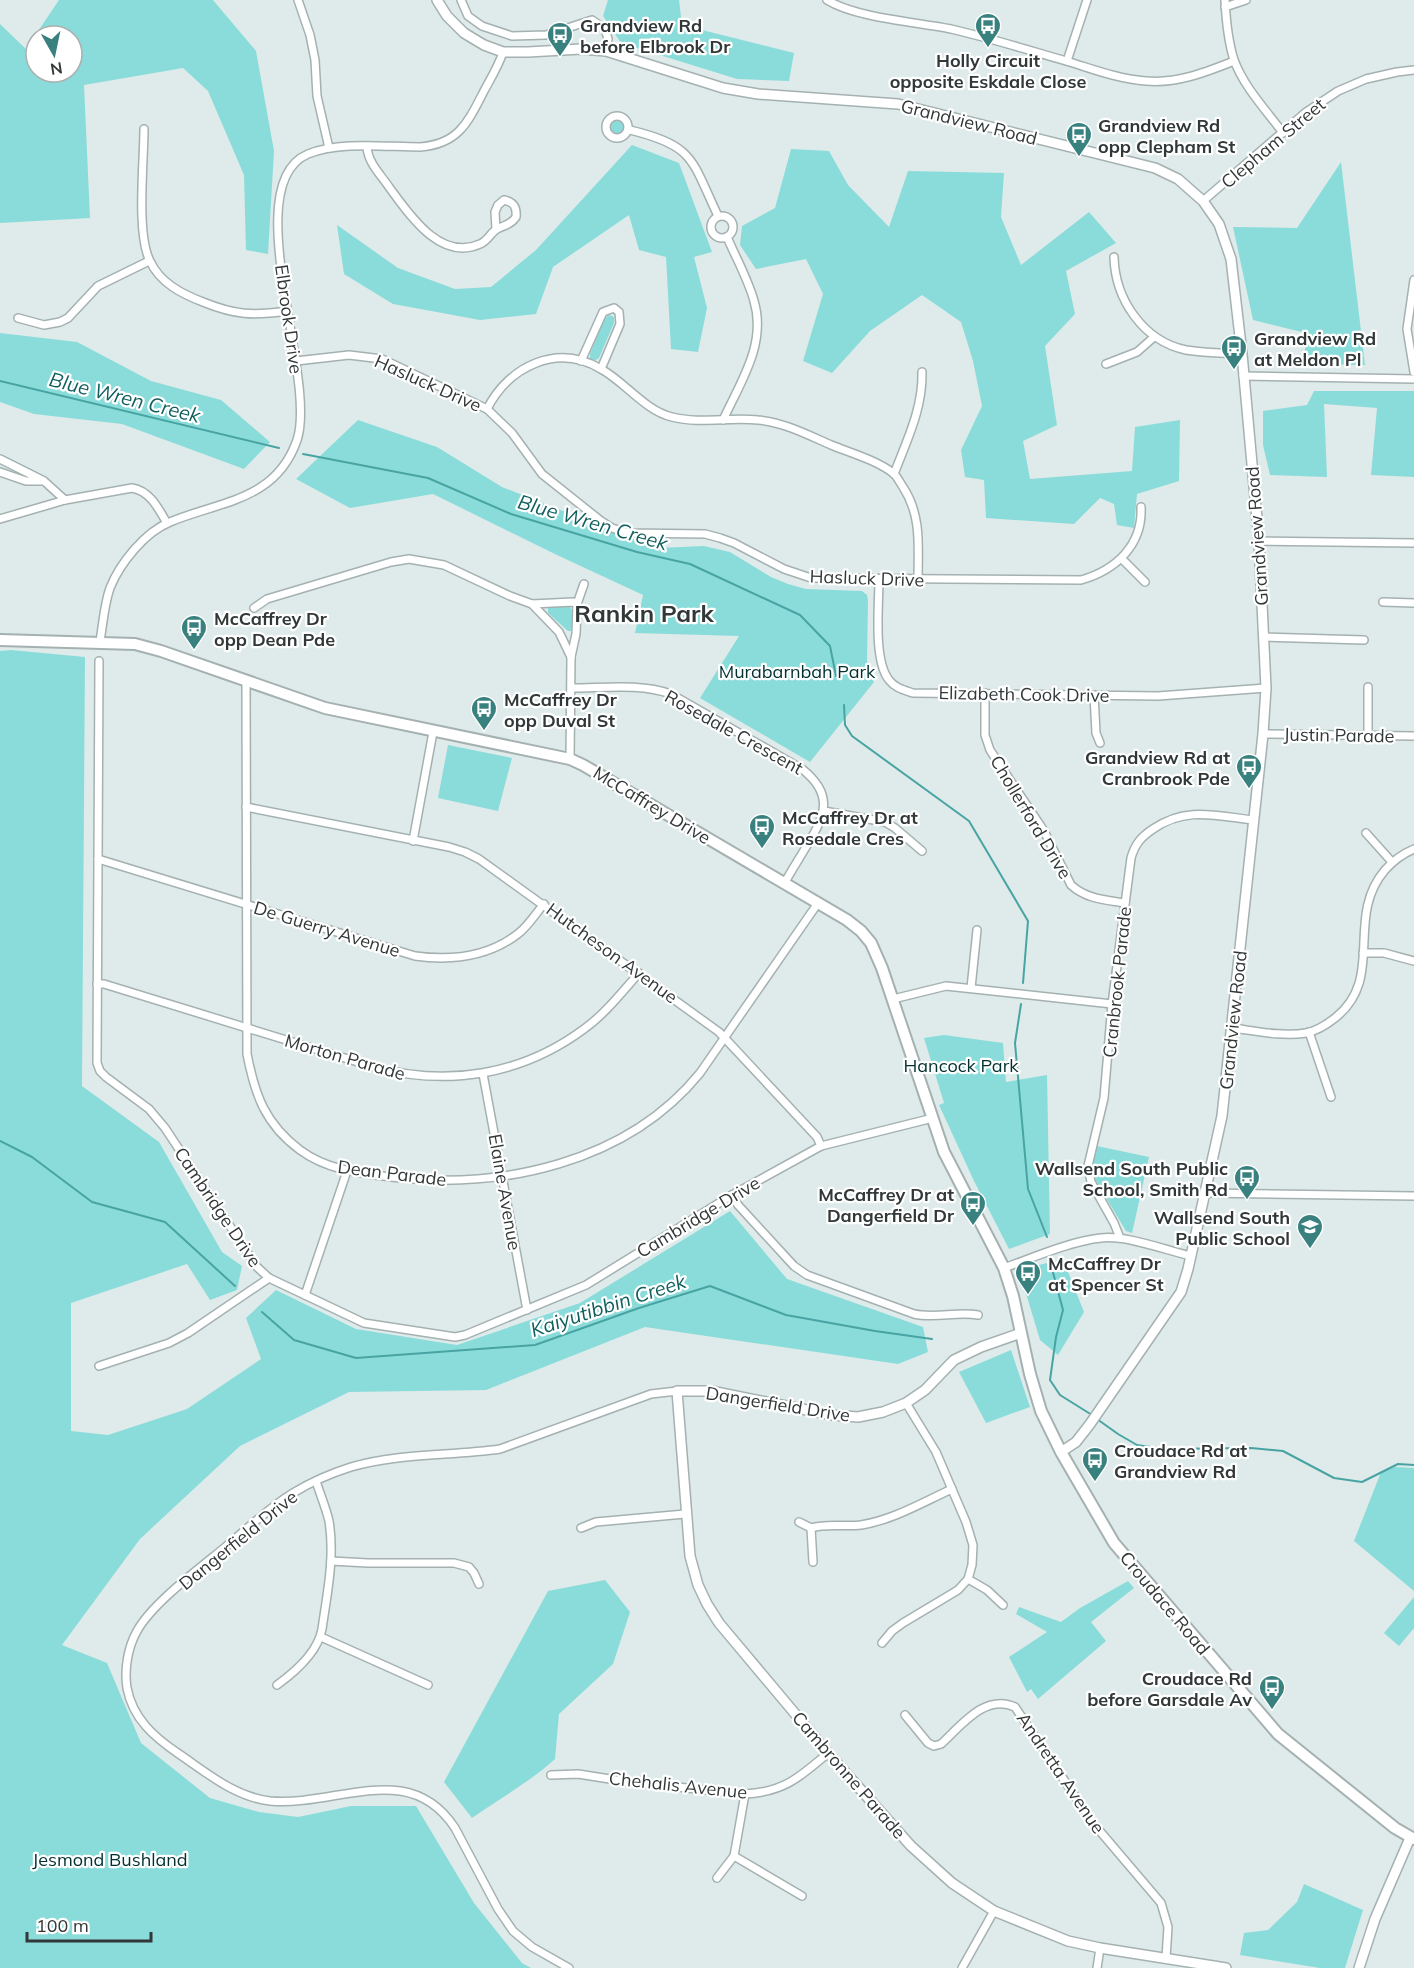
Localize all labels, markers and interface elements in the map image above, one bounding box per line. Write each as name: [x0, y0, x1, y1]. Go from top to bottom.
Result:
bus stop icon: Holly Circuit opposite Eskdale Close: [973, 11, 1003, 49]
place label: Grandview Rd before Elbrook Dr: [580, 14, 731, 58]
bus stop icon: Grandview Rd before Elbrook Dr: [545, 20, 575, 58]
north arrow: [24, 24, 84, 84]
place label: Holly Circuit opposite Eskdale Close: [890, 49, 1086, 93]
text: N: [49, 58, 64, 80]
street label: Clepham Street: [1216, 93, 1330, 193]
street label: Grandview Road: [898, 94, 1040, 150]
place label: Grandview Rd opp Clepham St: [1098, 114, 1236, 158]
bus stop icon: Grandview Rd opp Clepham St: [1064, 120, 1094, 158]
street label: Elbrook Drive: [270, 263, 308, 375]
place label: Grandview Rd at Meldon Pl: [1254, 327, 1376, 371]
bus stop icon: Grandview Rd at Meldon Pl: [1219, 333, 1249, 371]
street label: Hasluck Drive: [371, 349, 485, 417]
water label: Blue Wren Creek: [47, 366, 204, 428]
street label: Grandview Road: [1241, 465, 1273, 607]
water label: Blue Wren Creek: [515, 489, 672, 556]
street label: Hasluck Drive: [809, 565, 925, 591]
district label: Rankin Park: [574, 598, 715, 628]
place label: McCaffrey Dr opp Dean Pde: [214, 607, 335, 651]
bus stop icon: McCaffrey Dr opp Dean Pde: [179, 613, 209, 651]
park label: Murabarnbah Park: [719, 660, 876, 683]
street label: Elizabeth Cook Drive: [938, 681, 1110, 707]
street label: Rosedale Crescent: [661, 685, 807, 779]
place label: McCaffrey Dr opp Duval St: [504, 688, 618, 732]
bus stop icon: McCaffrey Dr opp Duval St: [469, 694, 499, 732]
street label: Justin Parade: [1283, 723, 1395, 747]
place label: Grandview Rd at Cranbrook Pde: [1085, 746, 1230, 790]
street label: Chollerford Drive: [985, 751, 1077, 883]
bus stop icon: Grandview Rd at Cranbrook Pde: [1234, 752, 1264, 790]
street label: McCaffrey Drive: [589, 761, 715, 849]
place label: McCaffrey Dr at Rosedale Cres: [782, 806, 918, 850]
bus stop icon: McCaffrey Dr at Rosedale Cres: [747, 812, 777, 850]
street label: De Guerry Avenue: [251, 896, 403, 962]
street label: Hutcheson Avenue: [542, 898, 682, 1008]
street label: Cranbrook Parade: [1098, 905, 1136, 1059]
street label: Grandview Road: [1214, 949, 1252, 1091]
street label: Morton Parade: [282, 1029, 408, 1085]
park label: Hancock Park: [904, 1054, 1019, 1077]
street label: Elaine Avenue: [483, 1132, 527, 1252]
street label: Cambridge Drive: [169, 1143, 267, 1271]
street label: Dean Parade: [336, 1155, 448, 1191]
place label: Wallsend South Public School, Smith Rd: [1035, 1157, 1228, 1201]
bus stop icon: Wallsend South Public School, Smith Rd: [1232, 1163, 1262, 1201]
street label: Cambridge Drive: [632, 1171, 764, 1263]
place label: McCaffrey Dr at Dangerfield Dr: [818, 1183, 955, 1227]
bus stop icon: McCaffrey Dr at Dangerfield Dr: [958, 1189, 988, 1227]
place label: Wallsend South Public School: [1154, 1206, 1290, 1250]
school or university icon: Wallsend South Public School: [1295, 1212, 1325, 1250]
place label: McCaffrey Dr at Spencer St: [1048, 1252, 1164, 1296]
bus stop icon: McCaffrey Dr at Spencer St: [1013, 1258, 1043, 1296]
water label: Kaiyutibbin Creek: [527, 1268, 690, 1342]
street label: Dangerfield Drive: [704, 1381, 852, 1427]
place label: Croudace Rd at Grandview Rd: [1114, 1439, 1247, 1483]
bus stop icon: Croudace Rd at Grandview Rd: [1080, 1445, 1110, 1483]
street label: Dangerfield Drive: [174, 1485, 302, 1595]
street label: Croudace Road: [1115, 1546, 1215, 1660]
place label: Croudace Rd before Garsdale Av: [1087, 1667, 1252, 1711]
bus stop icon: Croudace Rd before Garsdale Av: [1257, 1673, 1287, 1711]
street label: Cambronne Parade: [787, 1706, 911, 1844]
street label: Andretta Avenue: [1012, 1708, 1110, 1838]
street label: Chehalis Avenue: [608, 1766, 748, 1804]
park label: Jesmond Bushland: [32, 1848, 188, 1871]
scale bar: [27, 1905, 152, 1943]
text: 100 m: [36, 1914, 89, 1937]

